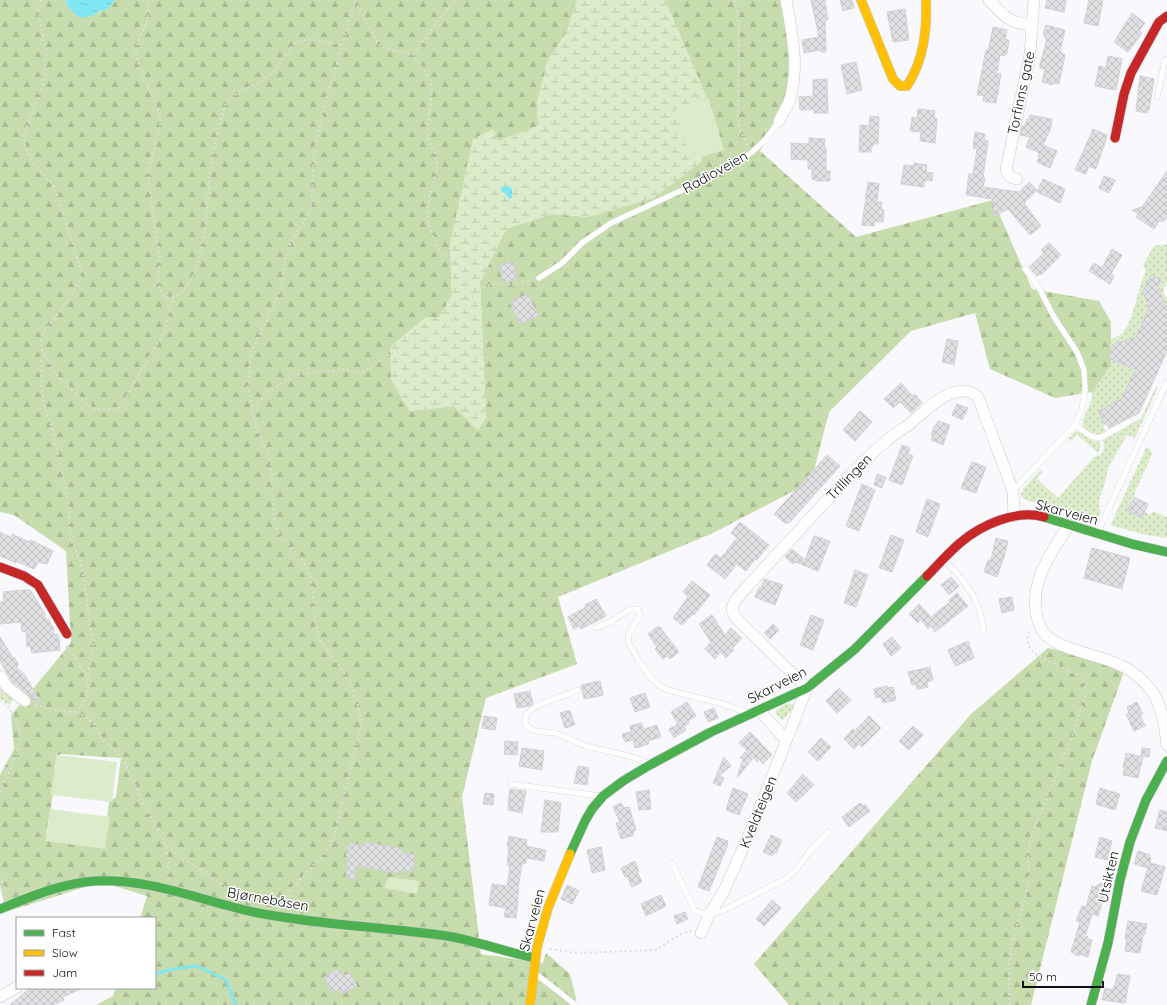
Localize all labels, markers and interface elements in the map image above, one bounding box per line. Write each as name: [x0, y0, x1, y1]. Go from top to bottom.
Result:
street label: Torfinns gate: [1003, 49, 1039, 136]
street label: Radioveien: [679, 147, 751, 197]
street label: Trillingen: [822, 450, 876, 504]
street label: Skarveien: [1034, 495, 1100, 529]
street label: Skarveien: [744, 662, 810, 708]
street label: Kveldteigen: [735, 773, 781, 851]
street label: Utsikten: [1093, 849, 1123, 905]
street label: Bjørnebåsen: [226, 883, 310, 915]
street label: Skarveien: [515, 887, 549, 953]
legend: [16, 917, 156, 989]
text: Fast: [52, 925, 76, 940]
text: Slow: [52, 945, 78, 960]
scale bar: [1023, 963, 1103, 989]
text: Jam: [52, 965, 77, 980]
text: 50 m: [1029, 969, 1057, 984]

